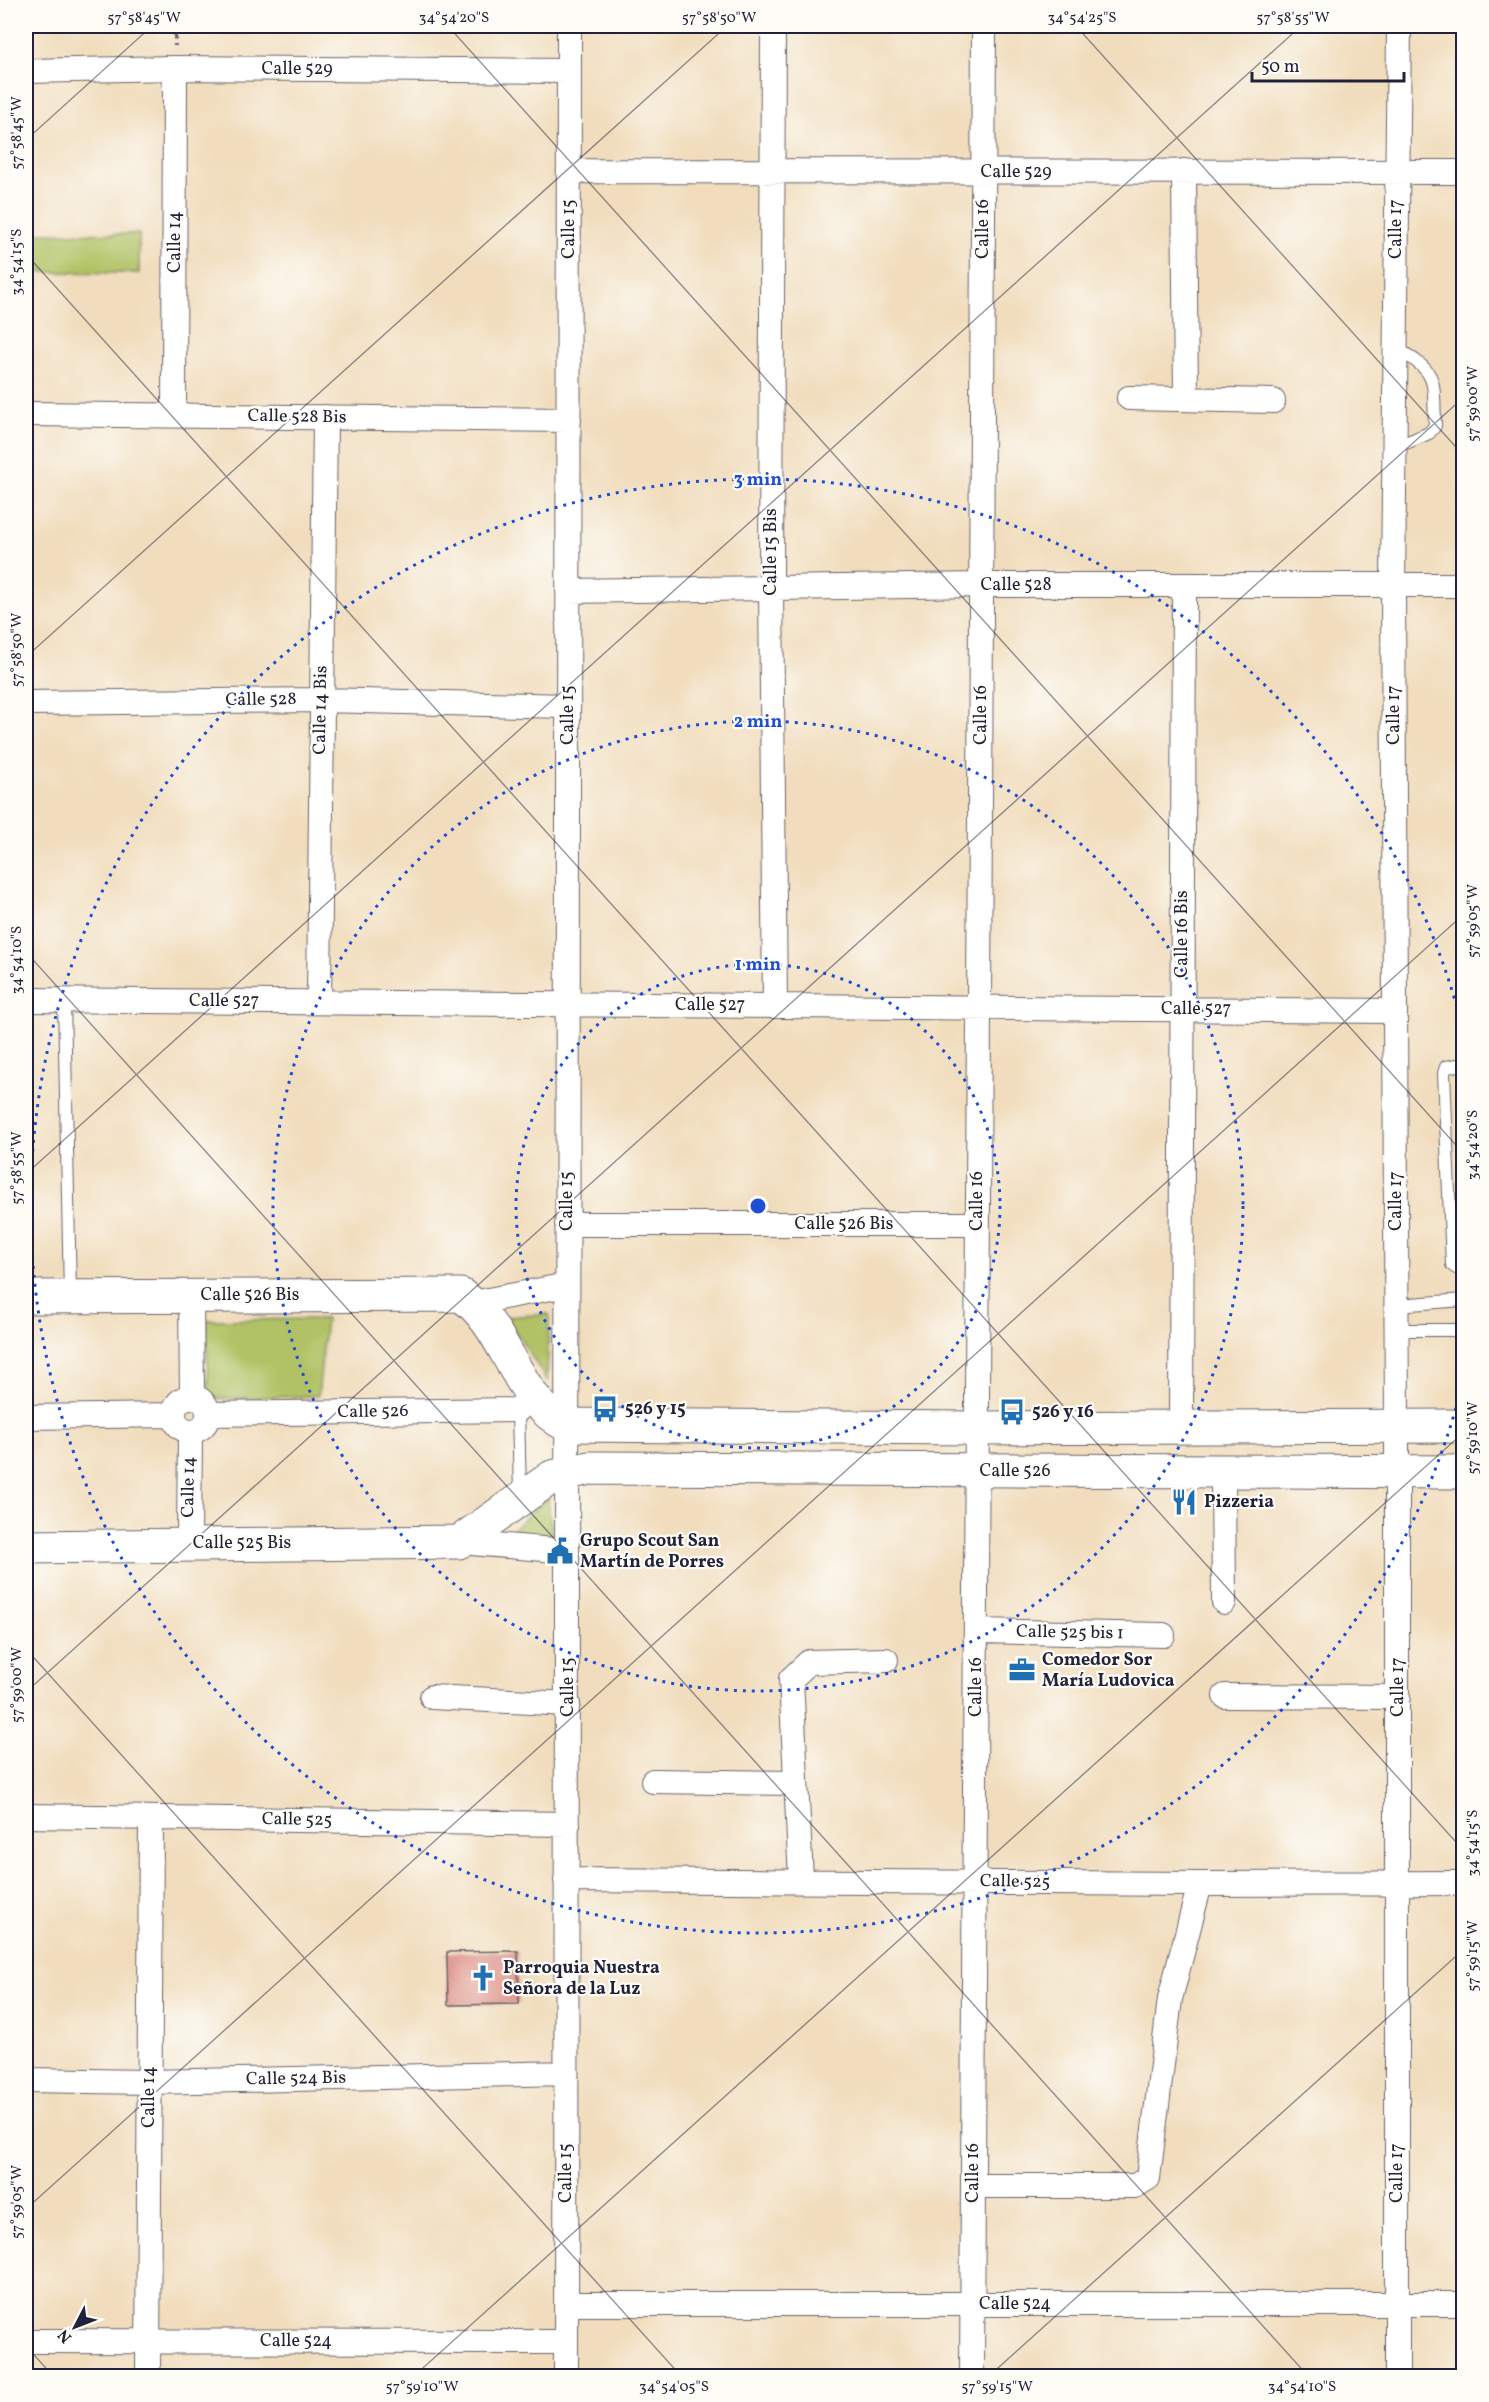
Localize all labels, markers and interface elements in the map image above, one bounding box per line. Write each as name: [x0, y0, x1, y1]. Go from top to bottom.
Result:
text: 57°58'45"W: [107, 8, 181, 29]
text: 34°54'20"S: [419, 8, 489, 29]
text: 57°58'50"W: [682, 8, 756, 29]
text: 34°54'25"S: [1047, 8, 1117, 29]
text: 57°58'55"W: [1256, 8, 1330, 29]
scale bar: [1252, 45, 1404, 83]
text: 50 m: [1261, 55, 1300, 80]
street label: Calle 529: [261, 57, 333, 82]
text: 57°58'45"W: [7, 96, 28, 170]
street label: Calle 529: [980, 160, 1052, 185]
street label: Calle 15: [557, 199, 582, 259]
street label: Calle 16: [971, 199, 996, 259]
street label: Calle 17: [1384, 199, 1409, 259]
street label: Calle 14: [163, 211, 188, 273]
text: 34°54'15"S: [7, 228, 28, 296]
text: 57°59'00"W: [1463, 366, 1484, 442]
street label: Calle 528 Bis: [247, 404, 347, 430]
text: 3 min: [734, 468, 782, 493]
street label: Calle 15 Bis: [759, 508, 784, 596]
street label: Calle 528: [980, 573, 1052, 598]
text: 57°58'50"W: [7, 613, 28, 687]
street label: Calle 14 Bis: [308, 665, 334, 755]
street label: Calle 15: [556, 685, 581, 745]
street label: Calle 16: [969, 685, 994, 745]
street label: Calle 17: [1382, 685, 1407, 745]
street label: Calle 528: [225, 687, 297, 713]
text: 2 min: [734, 710, 782, 735]
text: 57°59'05"W: [1463, 884, 1484, 958]
street label: Calle 16 Bis: [1170, 890, 1195, 978]
text: 34°54'10"S: [7, 926, 28, 994]
text: 1 min: [735, 953, 781, 978]
street label: Calle 527: [189, 989, 259, 1014]
street label: Calle 527: [675, 993, 745, 1018]
street label: Calle 527: [1161, 997, 1231, 1022]
text: 34°54'20"S: [1463, 1110, 1484, 1180]
text: 57°58'55"W: [7, 1131, 28, 1205]
street label: Calle 15: [555, 1171, 580, 1231]
street label: Calle 16: [965, 1171, 990, 1231]
street label: Calle 17: [1384, 1171, 1409, 1231]
centre of rings: [748, 1196, 768, 1216]
street label: Calle 526 Bis: [795, 1212, 893, 1237]
street label: Calle 526 Bis: [201, 1283, 299, 1308]
bus stop icon: 526 y 15: [590, 1394, 620, 1424]
place label: 526 y 15: [625, 1397, 686, 1422]
bus stop icon: 526 y 16: [997, 1397, 1027, 1427]
street label: Calle 526: [337, 1399, 409, 1425]
place label: 526 y 16: [1032, 1400, 1094, 1425]
text: 57°59'10"W: [1463, 1402, 1484, 1474]
street label: Calle 14: [176, 1456, 202, 1518]
street label: Calle 526: [979, 1459, 1051, 1484]
restaurant icon: Pizzeria: [1169, 1487, 1199, 1517]
place label: Pizzeria: [1204, 1490, 1274, 1515]
place label: Grupo Scout San Martín de Porres: [580, 1529, 724, 1575]
street label: Calle 525 Bis: [193, 1531, 291, 1556]
public building icon: Grupo Scout San Martín de Porres: [545, 1536, 575, 1566]
street label: Calle 525 bis 1: [1016, 1620, 1124, 1646]
text: 57°59'00"W: [7, 1647, 28, 1723]
place label: Comedor Sor María Ludovica: [1042, 1648, 1175, 1694]
office icon: Comedor Sor María Ludovica: [1007, 1655, 1037, 1685]
street label: Calle 15: [556, 1657, 581, 1717]
street label: Calle 16: [964, 1657, 989, 1717]
street label: Calle 17: [1386, 1657, 1411, 1717]
street label: Calle 525: [261, 1807, 333, 1833]
text: 34°54'15"S: [1463, 1809, 1484, 1877]
street label: Calle 525: [979, 1869, 1051, 1895]
text: 57°59'15"W: [1463, 1920, 1484, 1992]
place label: Parroquia Nuestra Señora de la Luz: [503, 1956, 660, 2002]
church icon: Parroquia Nuestra Señora de la Luz: [468, 1963, 498, 1993]
street label: Calle 14: [137, 2066, 162, 2128]
street label: Calle 524 Bis: [246, 2066, 346, 2092]
street label: Calle 15: [554, 2143, 579, 2203]
street label: Calle 16: [961, 2143, 986, 2203]
street label: Calle 17: [1385, 2143, 1410, 2203]
text: 57°59'05"W: [7, 2165, 28, 2239]
street label: Calle 524: [979, 2292, 1051, 2317]
north arrow: [45, 2297, 105, 2357]
text: N: [53, 2324, 77, 2347]
street label: Calle 524: [260, 2329, 332, 2354]
text: 57°59'10"W: [386, 2377, 458, 2398]
text: 34°54'05"S: [639, 2377, 709, 2398]
text: 57°59'15"W: [961, 2377, 1033, 2398]
text: 34°54'10"S: [1268, 2377, 1336, 2398]

